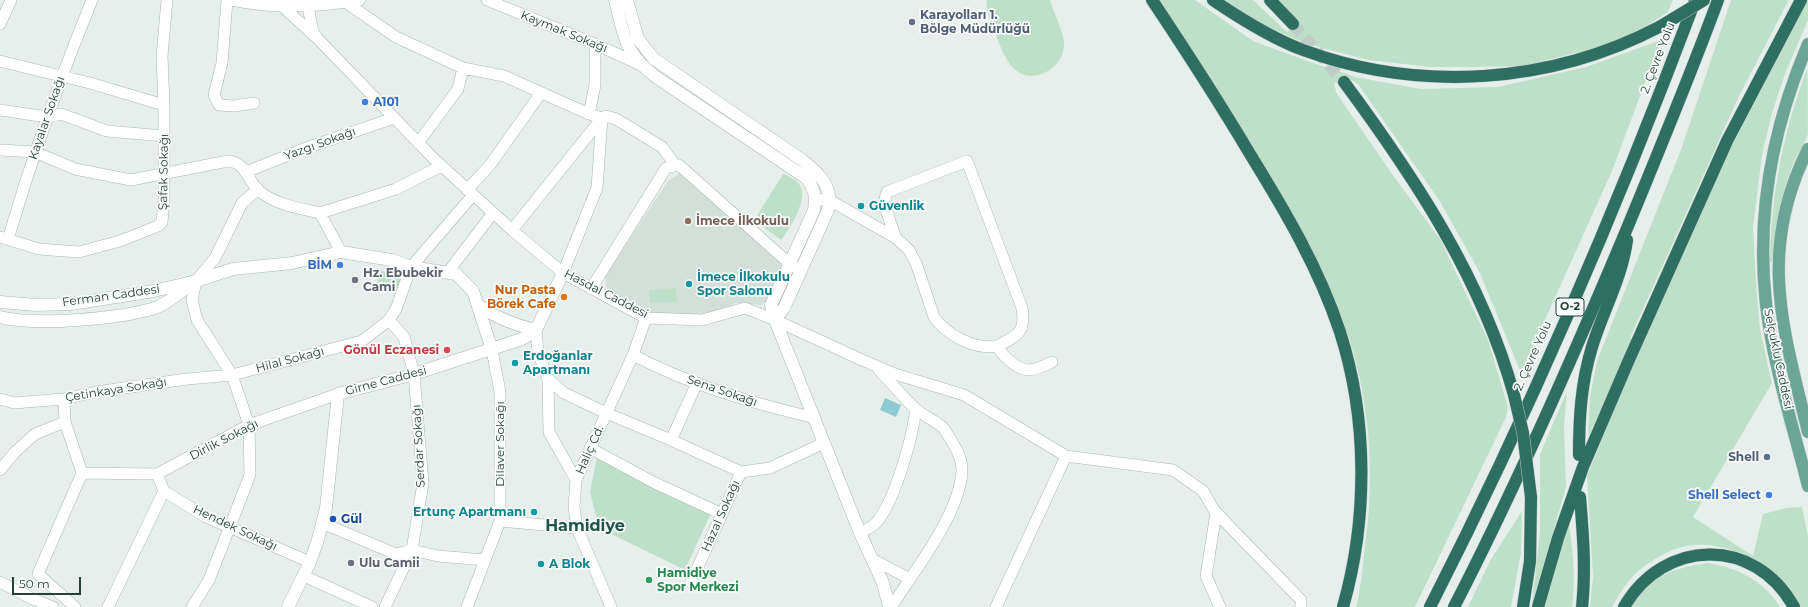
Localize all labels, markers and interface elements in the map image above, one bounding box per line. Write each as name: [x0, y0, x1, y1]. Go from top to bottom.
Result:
street label: Kaymak Sokağı: [518, 8, 610, 56]
place label: Karayolları 1. Bölge Müdürlüğü: [920, 8, 1030, 36]
marker: Karayolları 1. Bölge Müdürlüğü: [907, 17, 917, 27]
street label: 2. Çevre Yolu: [1638, 20, 1678, 96]
street label: Kayalar Sokağı: [26, 74, 68, 162]
place label: A101: [373, 95, 399, 109]
marker: A101: [360, 97, 370, 107]
street label: Yazgı Sokağı: [282, 124, 358, 164]
street label: Şafak Sokağı: [156, 134, 172, 210]
place label: Güvenlik: [869, 199, 924, 213]
marker: Güvenlik: [856, 201, 866, 211]
place label: İmece İlkokulu: [696, 214, 789, 228]
marker: İmece İlkokulu: [683, 216, 693, 226]
place label: BİM: [307, 258, 332, 272]
marker: BİM: [335, 260, 345, 270]
place label: Hz. Ebubekir Cami: [363, 266, 443, 294]
street label: Hasdal Caddesi: [562, 267, 650, 321]
place label: İmece İlkokulu Spor Salonu: [697, 270, 790, 298]
marker: Hz. Ebubekir Cami: [350, 275, 360, 285]
marker: İmece İlkokulu Spor Salonu: [684, 279, 694, 289]
street label: Ferman Caddesi: [61, 282, 161, 310]
place label: Nur Pasta Börek Cafe: [487, 283, 556, 311]
marker: Nur Pasta Börek Cafe: [559, 292, 569, 302]
road number: O-2: [1556, 298, 1584, 316]
street label: Selçuklu Caddesi: [1760, 307, 1796, 411]
street label: 2. Çevre Yolu: [1511, 319, 1555, 393]
place label: Gönül Eczanesi: [343, 343, 439, 357]
street label: Hilal Sokağı: [254, 344, 326, 376]
marker: Gönül Eczanesi: [442, 345, 452, 355]
place label: Erdoğanlar Apartmanı: [523, 349, 593, 377]
marker: Erdoğanlar Apartmanı: [510, 358, 520, 368]
street label: Girne Caddesi: [344, 363, 428, 399]
street label: Sena Sokağı: [685, 372, 759, 410]
street label: Çetinkaya Sokağı: [64, 375, 168, 405]
street label: Dilaver Sokağı: [493, 401, 507, 487]
street label: Serdar Sokağı: [410, 404, 428, 488]
street label: Dirlik Sokağı: [187, 417, 261, 463]
street label: Haliç Cd.: [573, 423, 607, 477]
place label: Shell: [1728, 450, 1759, 464]
marker: Shell: [1762, 452, 1772, 462]
street label: Hazal Sokağı: [699, 478, 743, 554]
place label: Shell Select: [1688, 488, 1761, 502]
marker: Shell Select: [1764, 490, 1774, 500]
street label: Hendek Sokağı: [191, 502, 279, 554]
place label: Ertunç Apartmanı: [413, 505, 526, 519]
marker: Ertunç Apartmanı: [529, 507, 539, 517]
place label: Gül: [341, 512, 362, 526]
marker: Gül: [328, 514, 338, 524]
district label: Hamidiye: [545, 516, 625, 536]
place label: Ulu Camii: [359, 556, 420, 570]
place label: A Blok: [549, 557, 590, 571]
marker: Ulu Camii: [346, 558, 356, 568]
marker: A Blok: [536, 559, 546, 569]
place label: Hamidiye Spor Merkezi: [657, 566, 739, 594]
scale bar: [14, 569, 83, 595]
marker: Hamidiye Spor Merkezi: [644, 575, 654, 585]
text: 50 m: [19, 576, 50, 591]

